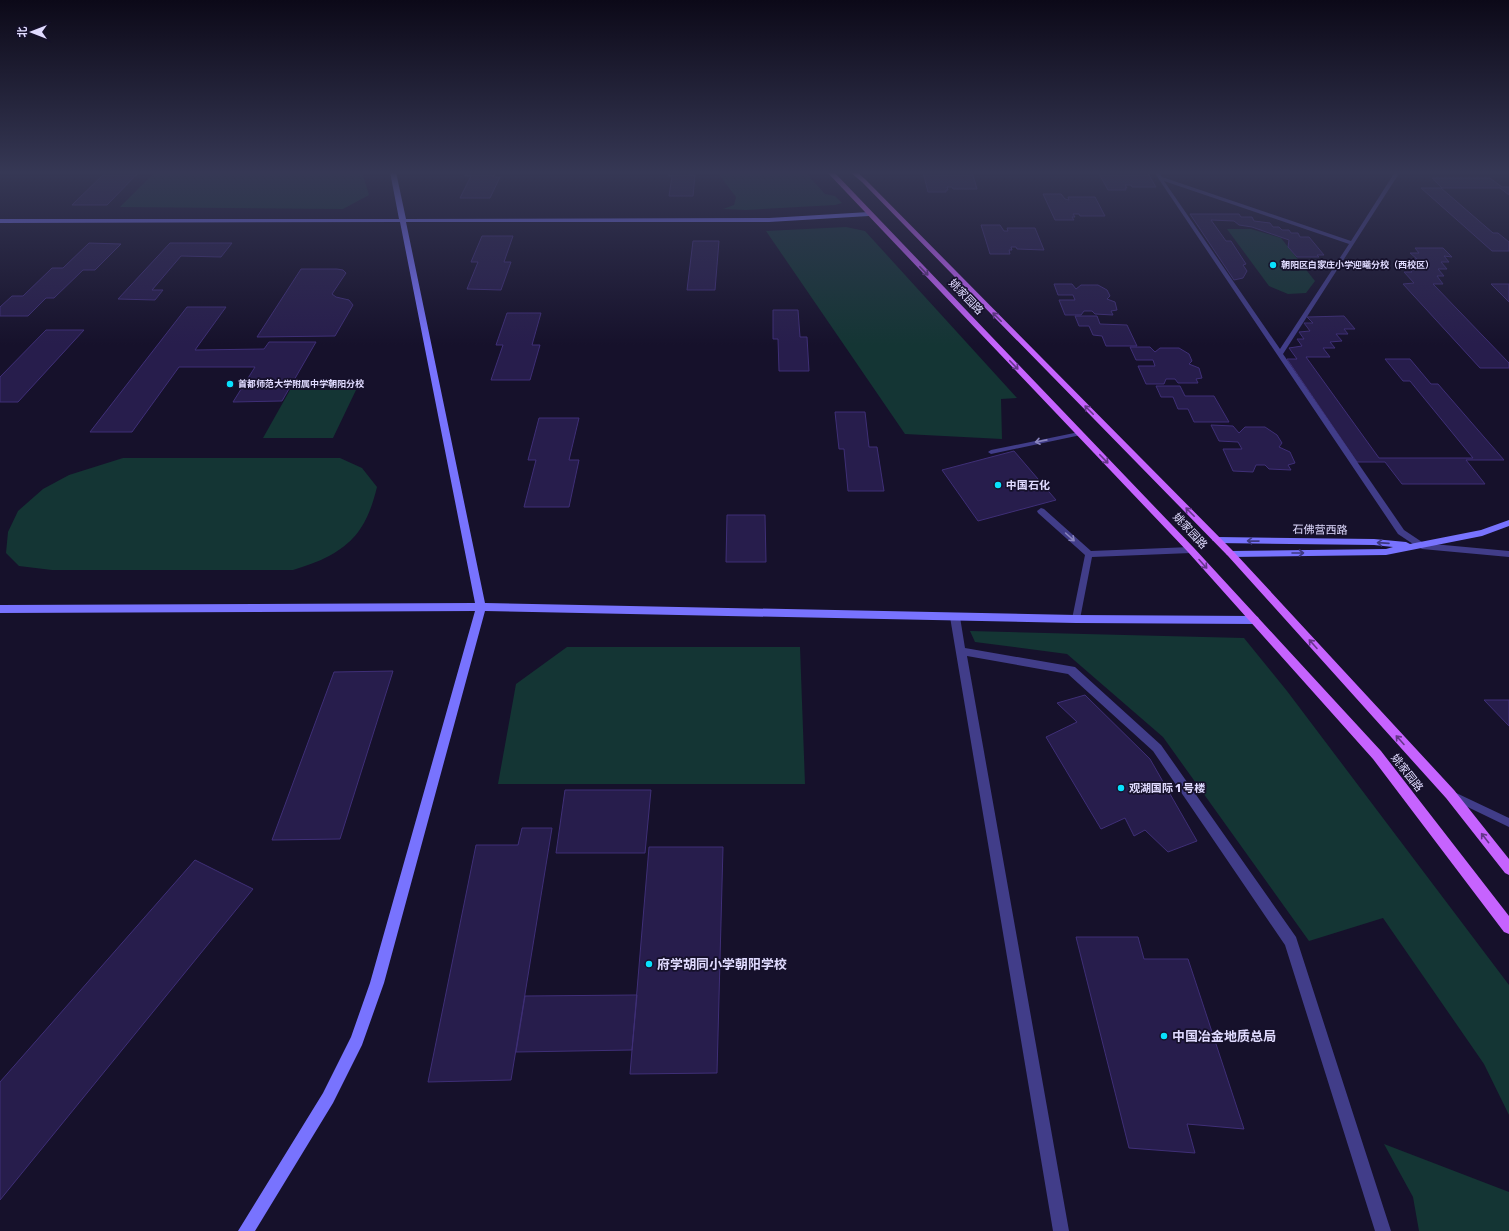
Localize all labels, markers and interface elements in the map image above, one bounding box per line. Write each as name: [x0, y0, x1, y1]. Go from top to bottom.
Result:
north arrow: [12, 12, 52, 52]
text: 北: [16, 27, 29, 38]
place label: 朝阳区白家庄小学迎曦分校（西校区）: [1281, 259, 1434, 270]
marker: 朝阳区白家庄小学迎曦分校（西校区）: [1268, 260, 1278, 270]
one-way arrow: [919, 266, 928, 276]
street label: 姚家园路: [946, 277, 986, 317]
one-way arrow: [992, 312, 1002, 322]
one-way arrow: [1009, 360, 1019, 370]
place label: 首都师范大学附属中学朝阳分校: [238, 378, 365, 389]
marker: 首都师范大学附属中学朝阳分校: [225, 379, 235, 389]
one-way arrow: [1084, 405, 1093, 415]
one-way arrow: [1035, 438, 1048, 446]
one-way arrow: [1099, 454, 1109, 464]
place label: 中国石化: [1006, 479, 1050, 492]
marker: 中国石化: [993, 480, 1003, 490]
one-way arrow: [1185, 507, 1194, 517]
street label: 姚家园路: [1170, 510, 1210, 552]
street label: 石佛营西路: [1292, 523, 1348, 537]
one-way arrow: [1065, 532, 1075, 542]
one-way arrow: [1247, 537, 1260, 544]
one-way arrow: [1377, 539, 1390, 546]
one-way arrow: [1291, 549, 1304, 557]
one-way arrow: [1198, 558, 1207, 568]
one-way arrow: [1308, 638, 1317, 649]
one-way arrow: [1396, 735, 1405, 745]
street label: 姚家园路: [1388, 752, 1426, 794]
place label: 观湖国际 1 号楼: [1129, 782, 1205, 795]
marker: 观湖国际 1 号楼: [1116, 783, 1126, 793]
one-way arrow: [1480, 833, 1489, 844]
place label: 府学胡同小学朝阳学校: [657, 957, 787, 972]
marker: 府学胡同小学朝阳学校: [644, 959, 654, 969]
place label: 中国冶金地质总局: [1172, 1029, 1276, 1044]
marker: 中国冶金地质总局: [1159, 1031, 1169, 1041]

